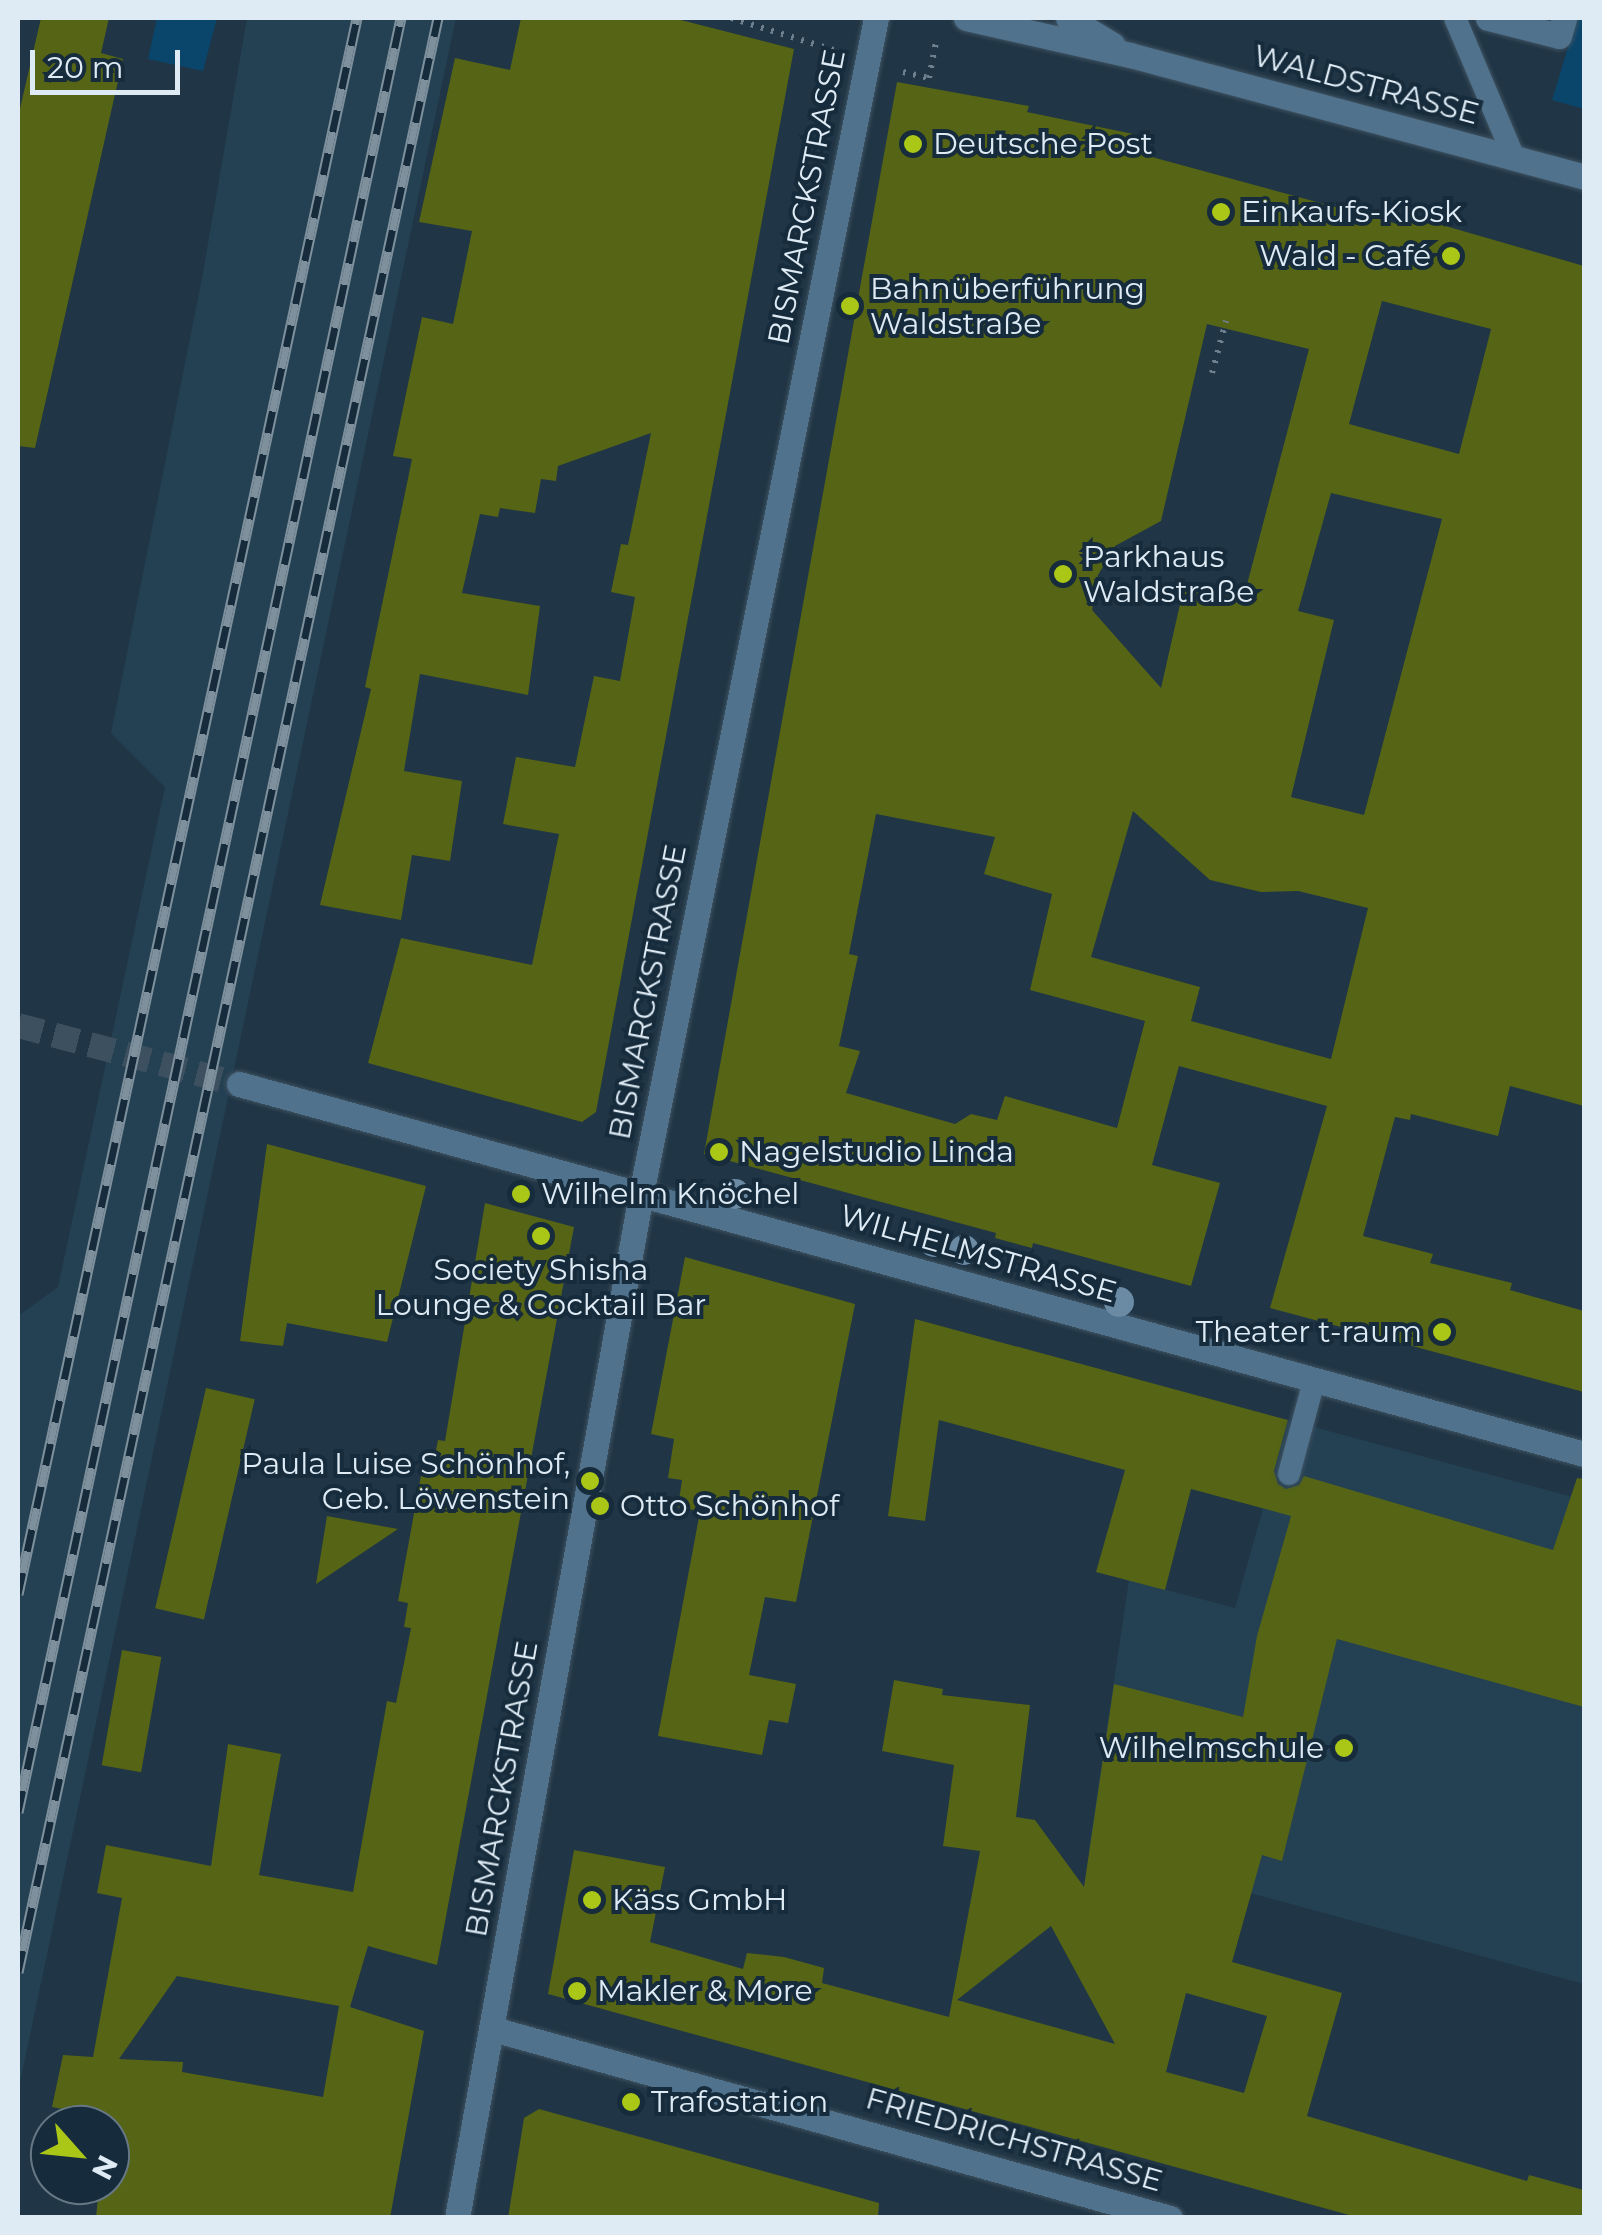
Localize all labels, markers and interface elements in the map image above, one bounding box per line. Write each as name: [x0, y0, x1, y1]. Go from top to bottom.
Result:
scale bar: [35, 30, 185, 92]
street label: WALDSTRASSE: [1249, 38, 1483, 132]
street label: BISMARCKSTRASSE: [761, 46, 853, 348]
text: 20 m: [47, 49, 124, 86]
place label: Deutsche Post: [933, 126, 1153, 162]
marker: Deutsche Post: [902, 133, 924, 155]
place label: Einkaufs-Kiosk: [1241, 194, 1462, 230]
marker: Einkaufs-Kiosk: [1210, 201, 1232, 223]
place label: Wald - Café: [1259, 238, 1431, 274]
marker: Wald - Café: [1440, 245, 1462, 267]
place label: Bahnüberführung Waldstraße: [870, 271, 1145, 342]
marker: Bahnüberführung Waldstraße: [839, 295, 861, 317]
place label: Parkhaus Waldstraße: [1083, 539, 1254, 610]
marker: Parkhaus Waldstraße: [1052, 563, 1074, 585]
street label: BISMARCKSTRASSE: [602, 841, 694, 1143]
place label: Nagelstudio Linda: [739, 1134, 1014, 1170]
marker: Nagelstudio Linda: [708, 1141, 730, 1163]
place label: Wilhelm Knöchel: [541, 1176, 799, 1212]
marker: Wilhelm Knöchel: [510, 1183, 532, 1205]
street label: WILHELMSTRASSE: [836, 1197, 1120, 1311]
marker: Society Shisha Lounge & Cocktail Bar: [530, 1225, 552, 1247]
place label: Society Shisha Lounge & Cocktail Bar: [376, 1252, 706, 1322]
place label: Theater t-raum: [1196, 1314, 1422, 1350]
marker: Theater t-raum: [1431, 1321, 1453, 1343]
place label: Paula Luise Schönhof, Geb. Löwenstein: [241, 1446, 570, 1516]
marker: Paula Luise Schönhof, Geb. Löwenstein: [579, 1470, 601, 1492]
place label: Otto Schönhof: [620, 1488, 839, 1524]
marker: Otto Schönhof: [589, 1495, 611, 1517]
street label: BISMARCKSTRASSE: [458, 1638, 546, 1940]
place label: Wilhelmschule: [1099, 1730, 1324, 1766]
marker: Wilhelmschule: [1333, 1737, 1355, 1759]
place label: Käss GmbH: [612, 1882, 788, 1918]
marker: Käss GmbH: [581, 1889, 603, 1911]
place label: Makler & More: [597, 1973, 813, 2009]
marker: Makler & More: [566, 1980, 588, 2002]
street label: FRIEDRICHSTRASSE: [862, 2080, 1166, 2200]
place label: Trafostation: [651, 2084, 828, 2120]
marker: Trafostation: [620, 2091, 642, 2113]
north arrow: [30, 2105, 130, 2205]
text: N: [85, 2150, 125, 2186]

